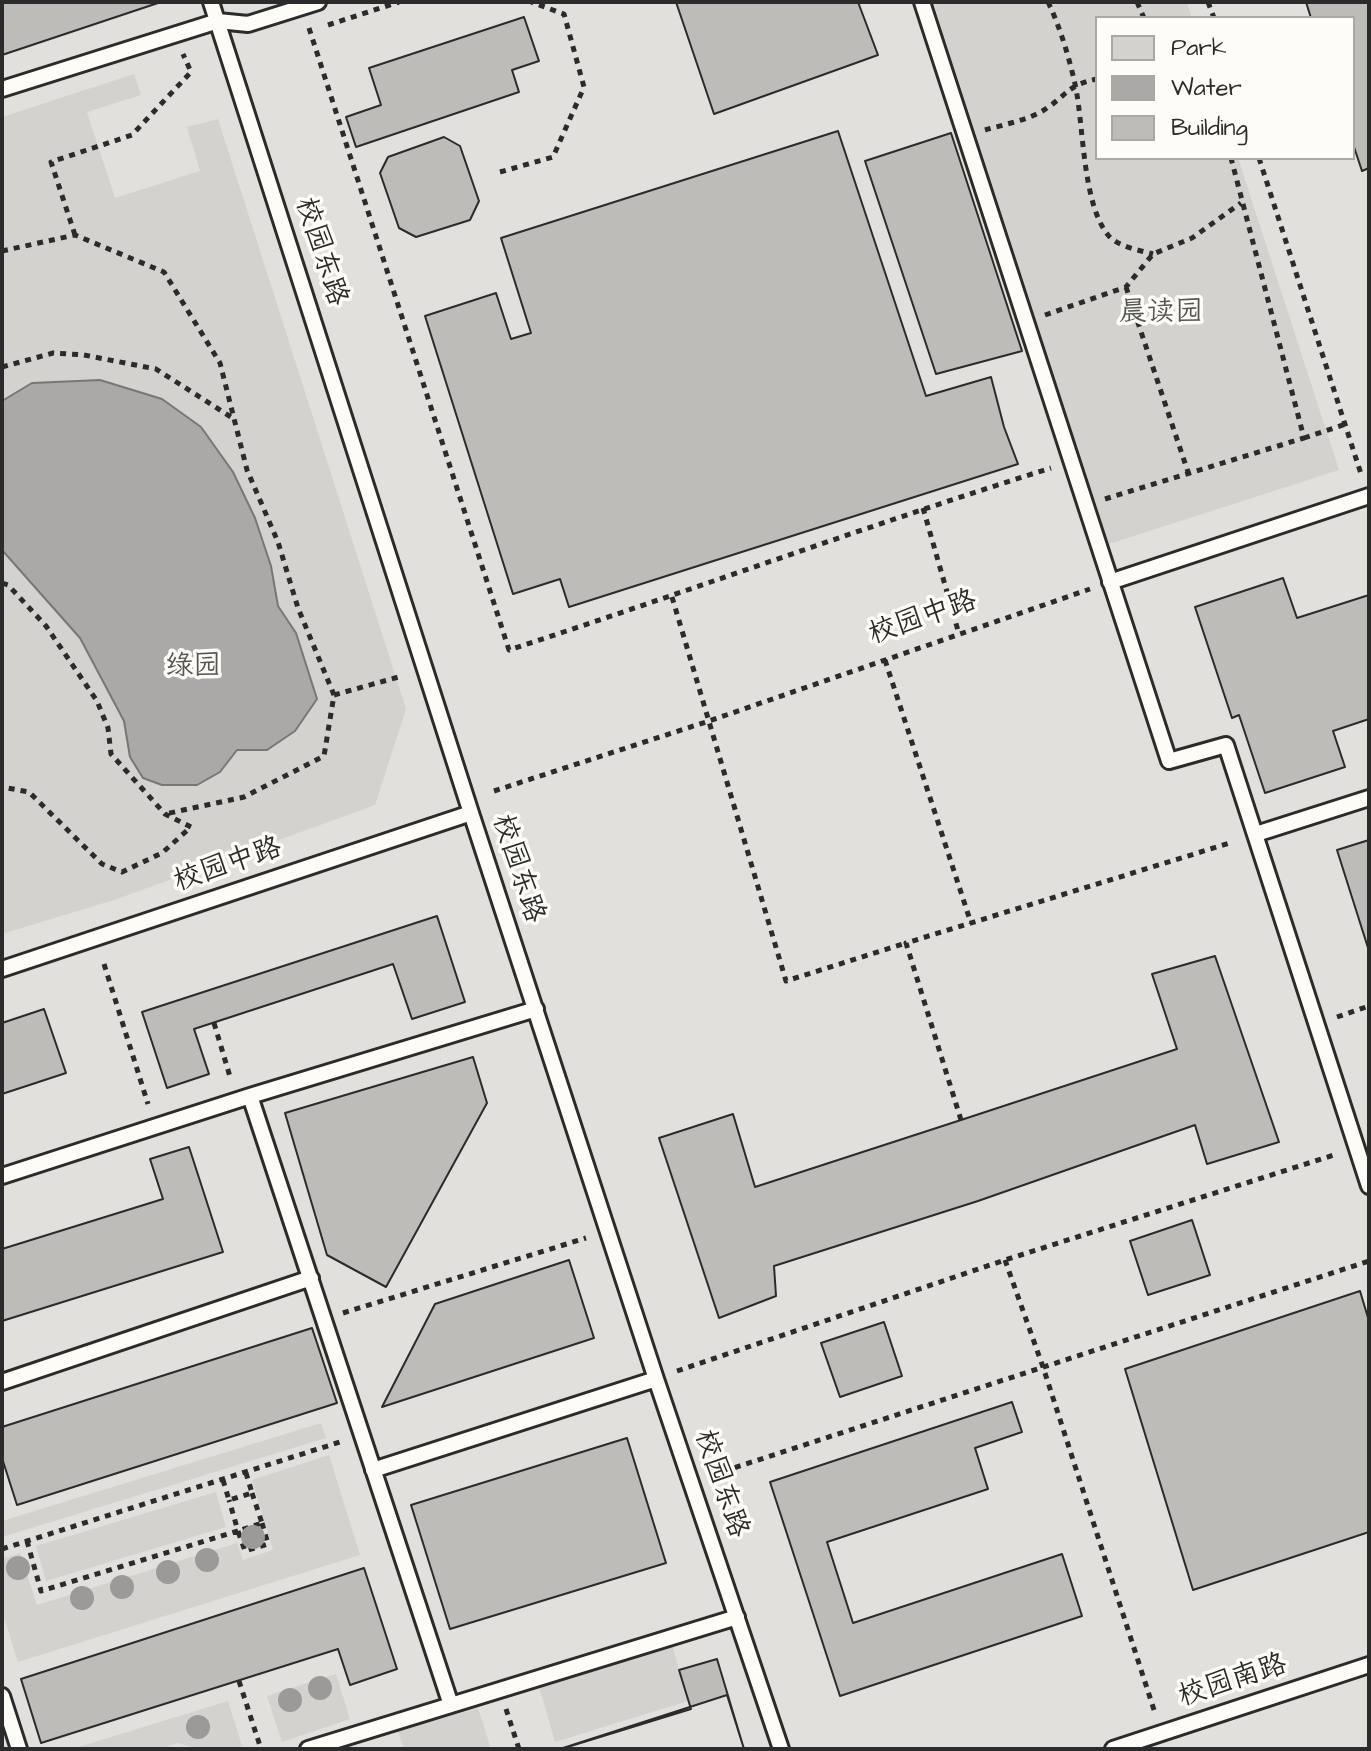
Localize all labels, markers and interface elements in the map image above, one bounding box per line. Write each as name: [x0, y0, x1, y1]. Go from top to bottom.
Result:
legend: [1095, 16, 1355, 160]
text: Park: [1171, 31, 1227, 65]
text: Water: [1171, 71, 1242, 105]
text: Building: [1171, 111, 1248, 145]
street label: 校园东路: [287, 194, 353, 310]
park label: 晨读园: [1119, 297, 1203, 331]
street label: 校园中路: [865, 585, 981, 653]
park label: 绿园: [165, 651, 221, 685]
street label: 校园东路: [484, 811, 550, 927]
street label: 校园中路: [170, 832, 286, 900]
street label: 校园东路: [686, 1426, 754, 1542]
street label: 校园南路: [1175, 1649, 1291, 1715]

